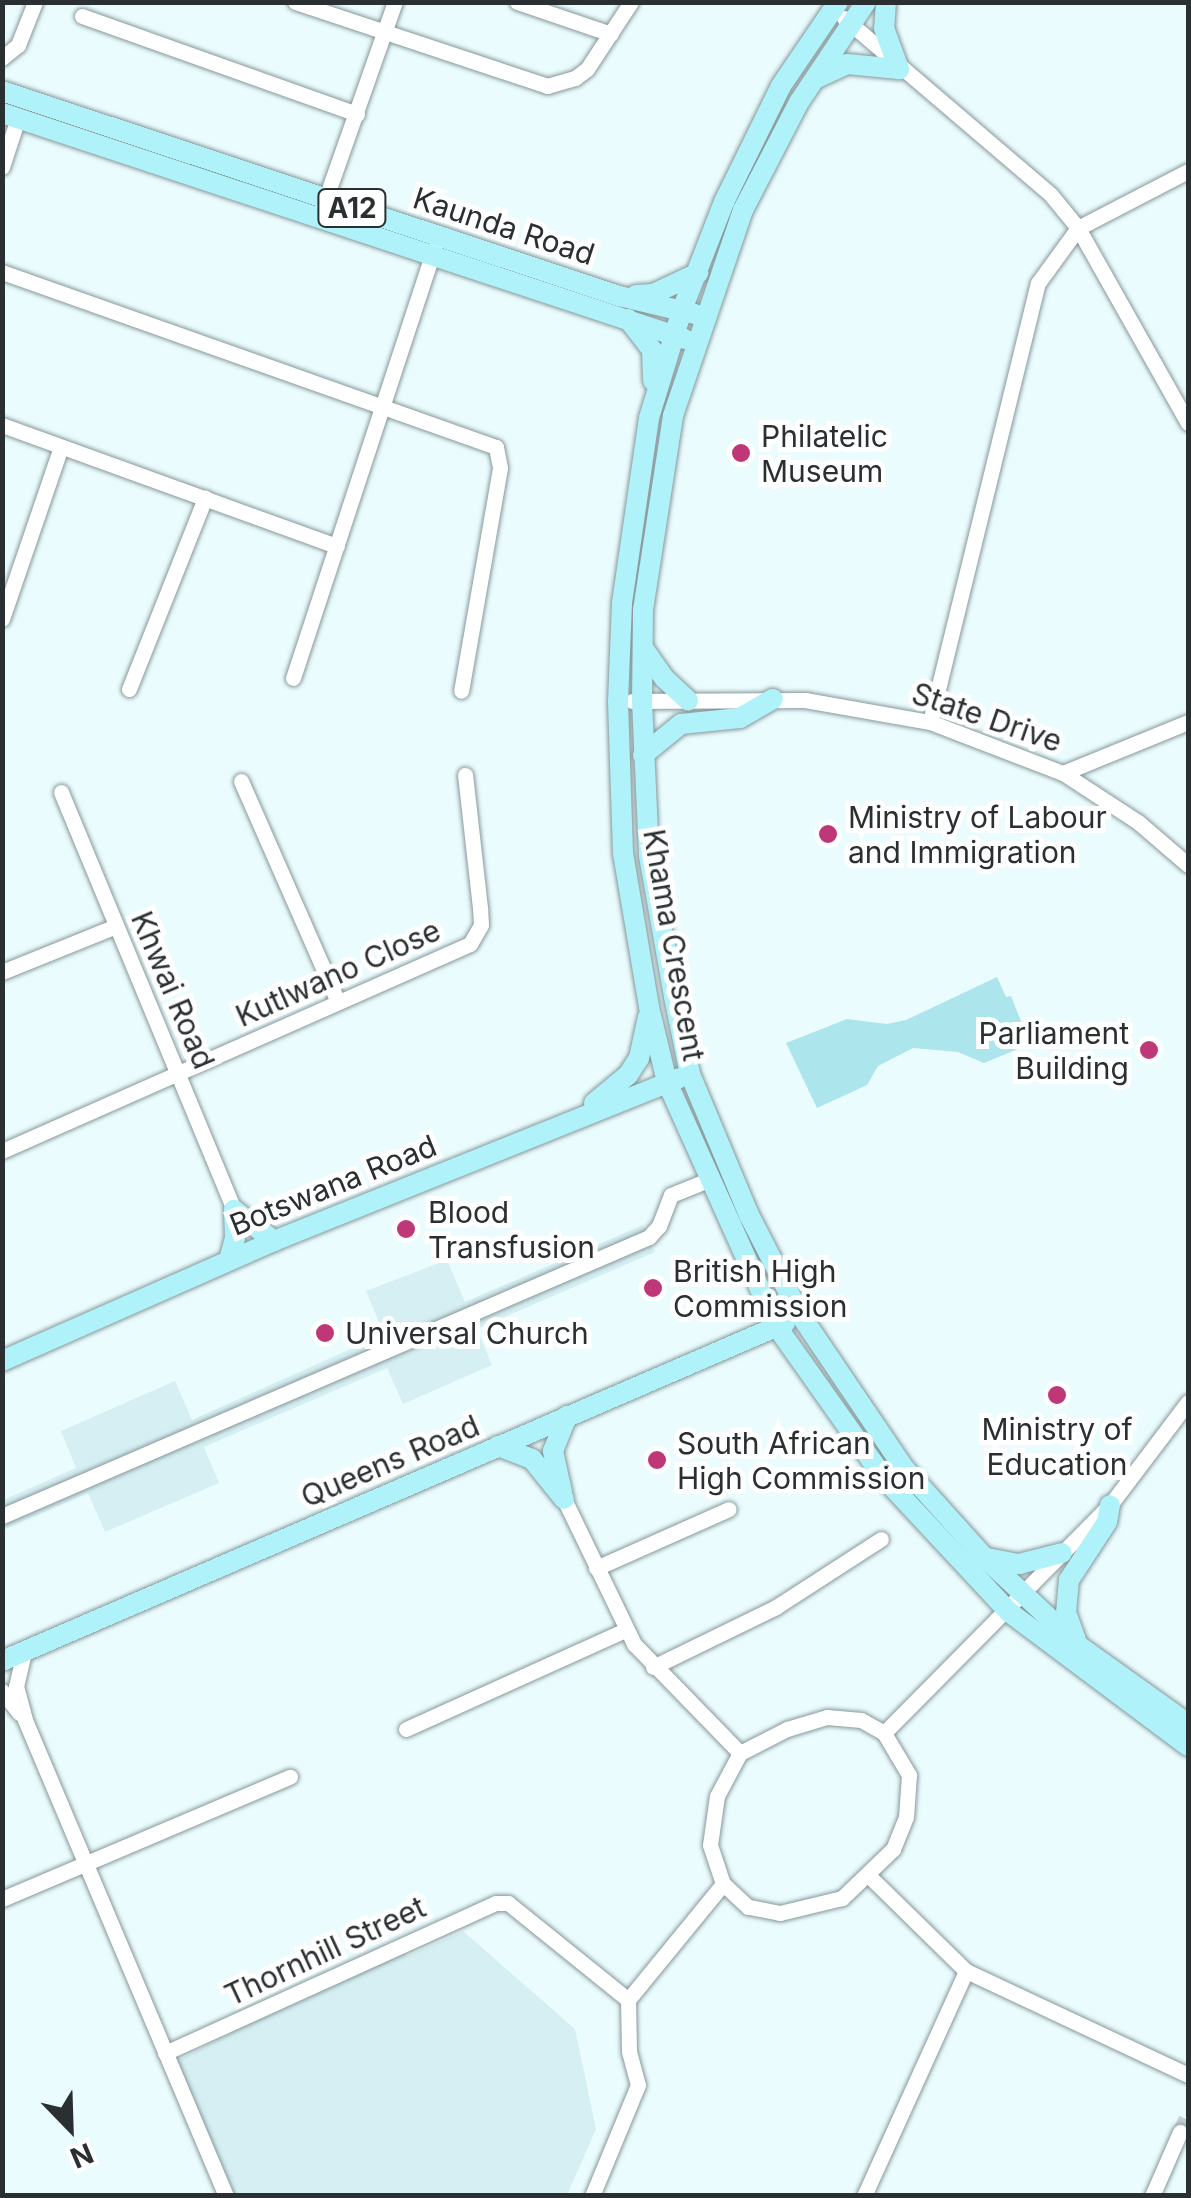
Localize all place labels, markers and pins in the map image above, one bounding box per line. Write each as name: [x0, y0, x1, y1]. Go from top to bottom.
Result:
place label: Philatelic Museum: [761, 418, 888, 488]
marker: Philatelic Museum: [730, 442, 752, 464]
place label: Ministry of Labour and Immigration: [848, 799, 1107, 870]
marker: Ministry of Labour and Immigration: [817, 823, 839, 845]
place label: Parliament Building: [979, 1015, 1129, 1086]
marker: Parliament Building: [1138, 1039, 1160, 1061]
place label: Blood Transfusion: [428, 1194, 595, 1264]
marker: Blood Transfusion: [393, 1216, 419, 1242]
place label: British High Commission: [673, 1253, 847, 1324]
marker: British High Commission: [642, 1277, 664, 1299]
place label: Universal Church: [345, 1315, 589, 1351]
marker: Universal Church: [314, 1322, 336, 1344]
marker: Ministry of Education: [1046, 1384, 1068, 1406]
place label: Ministry of Education: [981, 1411, 1133, 1482]
place label: South African High Commission: [677, 1425, 926, 1496]
marker: South African High Commission: [646, 1449, 668, 1471]

